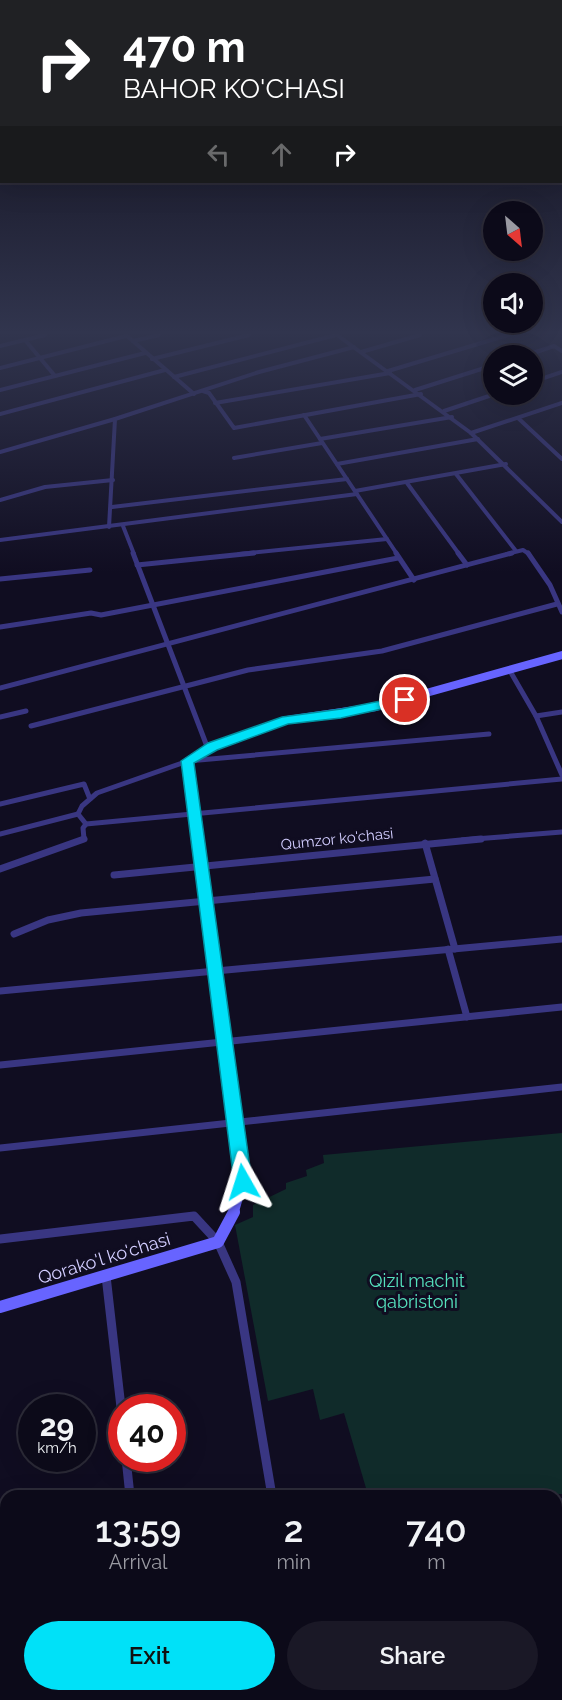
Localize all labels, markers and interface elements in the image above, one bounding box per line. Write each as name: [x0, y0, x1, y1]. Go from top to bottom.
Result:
text: 470 m: [123, 23, 246, 72]
icon: right: [24, 24, 102, 102]
text: BAHOR KO'CHASI: [123, 73, 345, 104]
icon: left: [202, 138, 235, 171]
icon: ahead: [265, 138, 298, 171]
icon: right: [328, 138, 361, 171]
north arrow: [483, 201, 543, 261]
map controls: [483, 201, 543, 405]
button: sound: [483, 273, 543, 333]
button: layers: [483, 345, 543, 405]
pin: [379, 674, 430, 725]
icon: arrive: [388, 683, 421, 716]
street label: Qumzor ko'chasi: [280, 824, 394, 854]
position arrow: [211, 1150, 275, 1214]
street label: Qorako'l ko'chasi: [35, 1228, 173, 1288]
park label: Qizil machit qabristoni: [369, 1270, 465, 1312]
speed limit sign: 40: [108, 1394, 186, 1472]
text: 29: [40, 1408, 74, 1443]
text: km/h: [37, 1439, 77, 1457]
text: 13:59: [95, 1508, 181, 1550]
text: 2: [284, 1508, 303, 1550]
text: 740: [406, 1508, 467, 1550]
text: Arrival: [109, 1550, 168, 1574]
text: min: [276, 1550, 311, 1574]
text: m: [427, 1550, 446, 1574]
button: Exit: [24, 1621, 275, 1690]
button: Share: [287, 1621, 538, 1690]

